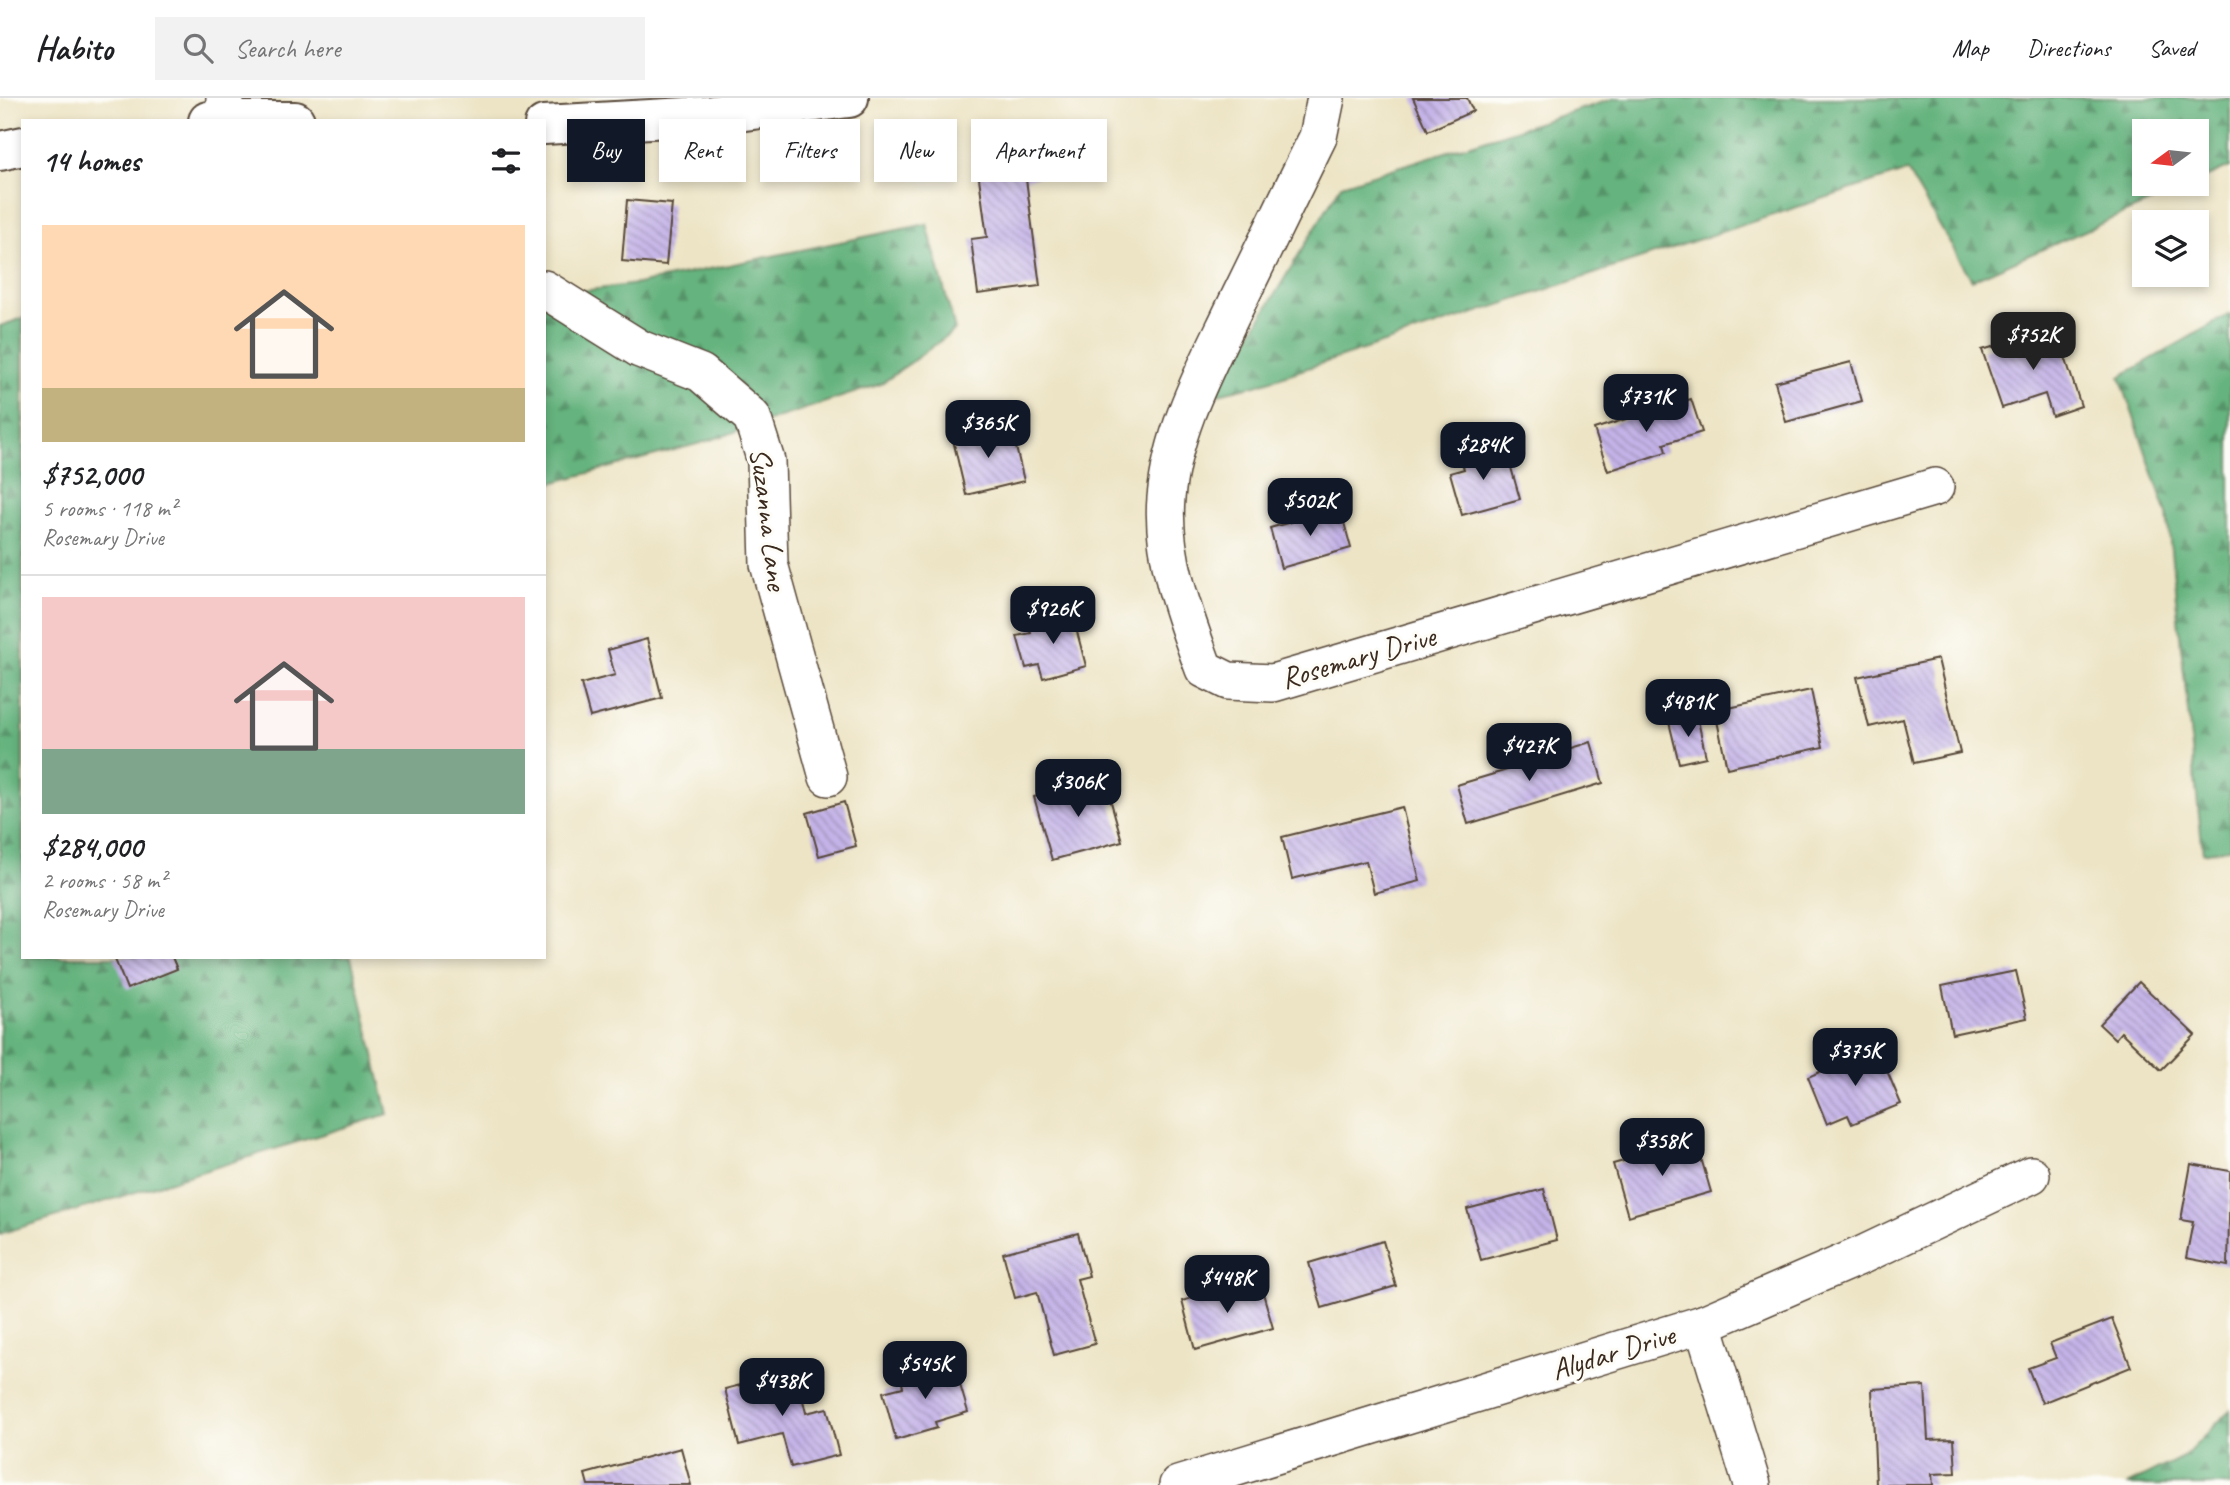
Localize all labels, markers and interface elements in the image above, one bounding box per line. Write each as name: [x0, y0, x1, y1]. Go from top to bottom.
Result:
search box: [155, 17, 645, 80]
text: Habito: [35, 27, 113, 69]
icon: search: [179, 29, 217, 67]
text: Search here: [235, 32, 341, 65]
text: Map: [1952, 33, 1989, 63]
text: Directions: [2027, 33, 2110, 63]
text: Saved: [2148, 33, 2195, 63]
chip: Buy: [567, 119, 645, 182]
chip: Rent: [659, 119, 746, 182]
chip: Filters: [760, 119, 860, 182]
chip: New: [874, 119, 957, 182]
chip: Apartment: [971, 119, 1107, 182]
north arrow: [2132, 119, 2208, 196]
map controls: [2132, 119, 2209, 287]
text: 14 homes: [42, 142, 140, 180]
icon: filters: [487, 142, 525, 180]
button: layers: [2132, 210, 2209, 287]
icon: home: [221, 271, 347, 397]
pin: $752K: [1984, 313, 2082, 372]
text: $752K: [2007, 320, 2059, 349]
pin: $731K: [1597, 374, 1695, 434]
text: $731K: [1620, 382, 1673, 411]
pin: $365K: [939, 400, 1037, 460]
text: $365K: [961, 408, 1015, 437]
pin: $284K: [1434, 422, 1532, 482]
text: $284K: [1456, 430, 1510, 459]
street label: Suzanna Lane: [741, 446, 797, 595]
text: $752,000: [42, 456, 142, 494]
pin: $502K: [1261, 478, 1359, 538]
text: $502K: [1284, 486, 1336, 515]
text: 5 rooms · 118 m²: [42, 494, 177, 523]
text: Rosemary Drive: [42, 523, 164, 552]
pin: $926K: [1004, 587, 1102, 646]
text: $926K: [1026, 594, 1080, 623]
street label: Rosemary Drive: [1276, 616, 1442, 697]
icon: home: [221, 643, 347, 769]
pin: $481K: [1639, 680, 1737, 739]
text: $481K: [1661, 687, 1715, 716]
pin: $427K: [1480, 724, 1578, 783]
text: $427K: [1503, 731, 1556, 760]
pin: $306K: [1029, 760, 1127, 819]
text: $306K: [1051, 767, 1105, 796]
text: $284,000: [42, 828, 142, 866]
text: 2 rooms · 58 m²: [42, 866, 166, 895]
text: Rosemary Drive: [42, 895, 164, 924]
pin: $375K: [1806, 1028, 1904, 1088]
text: $375K: [1829, 1036, 1881, 1065]
pin: $358K: [1613, 1118, 1711, 1178]
text: $358K: [1636, 1126, 1688, 1155]
pin: $448K: [1178, 1256, 1276, 1315]
text: $448K: [1200, 1263, 1254, 1292]
street label: Alydar Drive: [1547, 1315, 1681, 1389]
pin: $545K: [876, 1342, 974, 1401]
text: $545K: [899, 1349, 951, 1378]
pin: $438K: [733, 1358, 831, 1418]
text: $438K: [755, 1366, 809, 1395]

